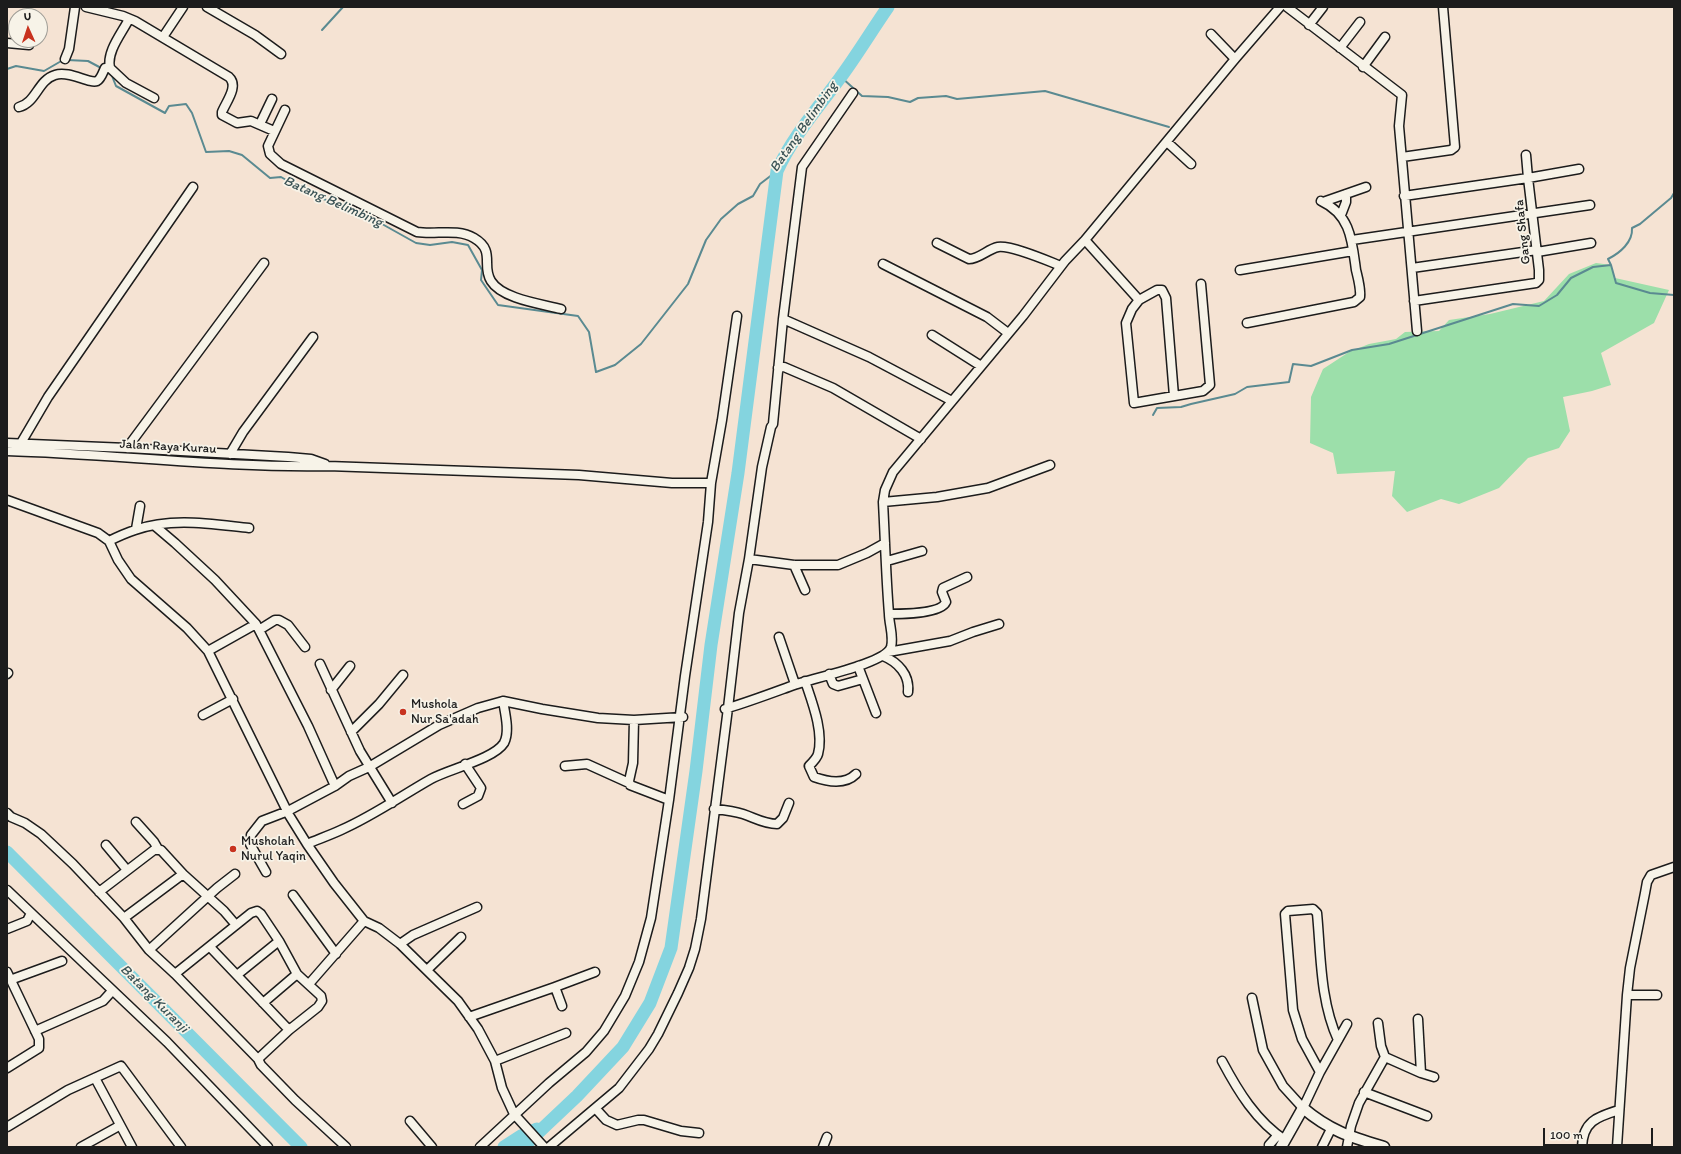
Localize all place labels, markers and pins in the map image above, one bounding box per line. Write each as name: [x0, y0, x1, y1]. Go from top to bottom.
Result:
place label: Mushola Nur Sa'adah: [411, 697, 479, 728]
marker: Mushola Nur Sa'adah: [398, 707, 408, 717]
place label: Musholah Nurul Yaqin: [241, 834, 306, 865]
marker: Musholah Nurul Yaqin: [228, 844, 238, 854]

